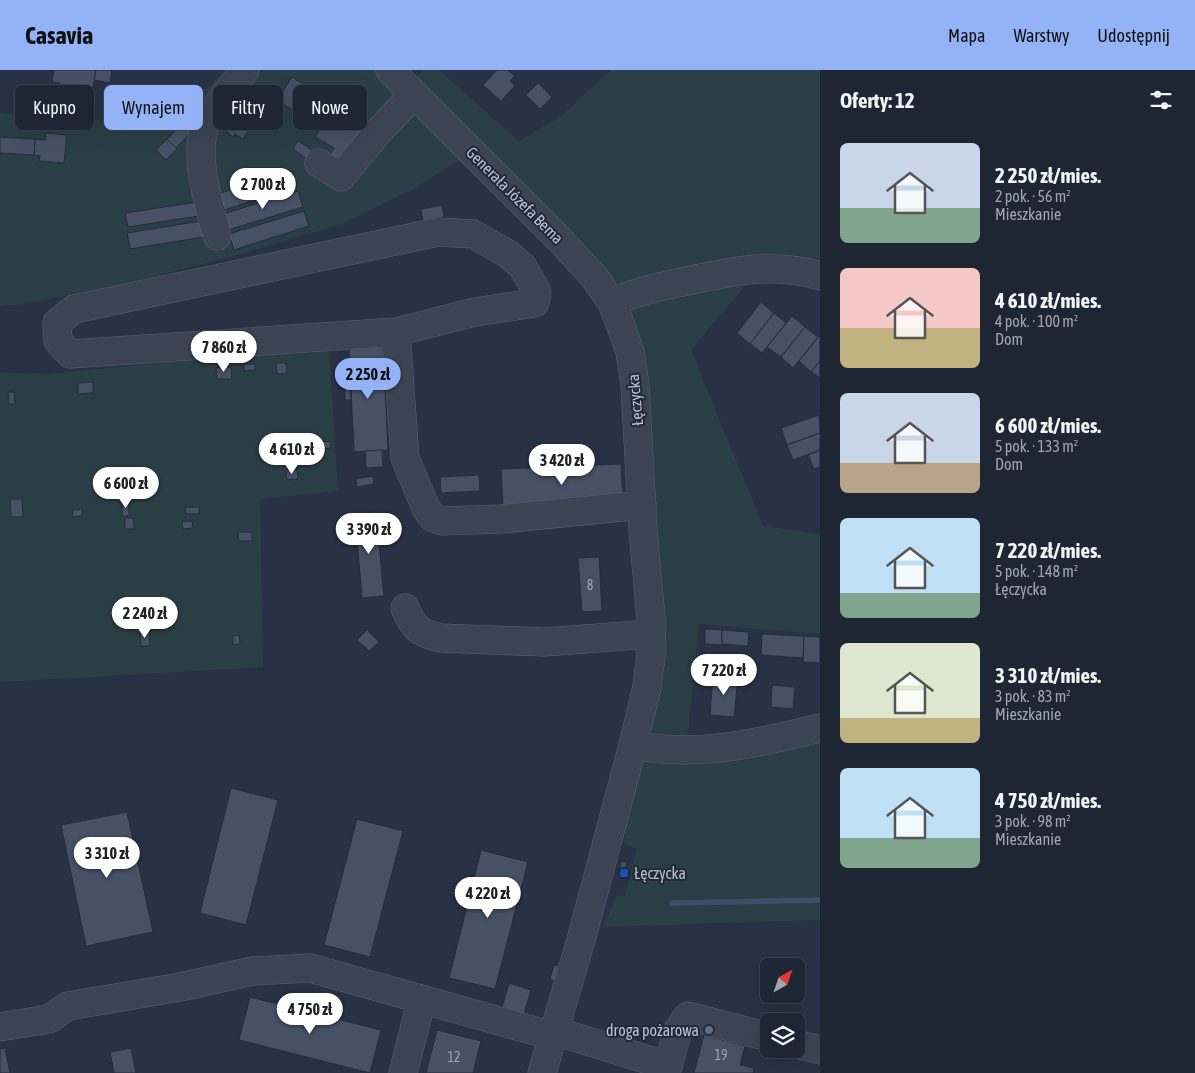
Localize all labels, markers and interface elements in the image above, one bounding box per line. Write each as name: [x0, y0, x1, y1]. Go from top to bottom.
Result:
text: Casavia: [25, 22, 93, 49]
text: Mapa: [948, 25, 985, 46]
text: Warstwy: [1013, 25, 1069, 46]
text: Udostępnij: [1097, 25, 1170, 46]
chip: Kupno: [15, 85, 94, 130]
chip: Wynajem: [104, 85, 203, 130]
chip: Filtry: [213, 85, 283, 130]
chip: Nowe: [293, 85, 367, 130]
icon: filters: [1147, 86, 1175, 114]
text: Oferty: 12: [840, 88, 915, 112]
street label: Generała Józefa Bema: [463, 143, 567, 247]
icon: home: [880, 163, 940, 223]
text: 2 250 zł/mies.: [995, 163, 1101, 187]
pin: 2 700 zł: [211, 168, 315, 210]
text: 2 700 zł: [241, 175, 285, 193]
text: 2 pok. · 56 m²: [995, 187, 1071, 205]
text: Mieszkanie: [995, 205, 1061, 223]
icon: home: [880, 288, 940, 348]
text: 4 610 zł/mies.: [995, 288, 1101, 312]
text: 4 pok. · 100 m²: [995, 312, 1078, 330]
pin: 7 860 zł: [172, 330, 276, 373]
text: Dom: [995, 330, 1023, 348]
text: 7 860 zł: [202, 338, 246, 356]
pin: 2 250 zł: [316, 358, 420, 400]
text: 2 250 zł: [346, 365, 390, 383]
street label: Łęczycka: [624, 373, 647, 427]
icon: home: [880, 413, 940, 473]
text: 6 600 zł/mies.: [995, 413, 1101, 437]
pin: 4 610 zł: [240, 432, 344, 475]
text: 5 pok. · 133 m²: [995, 437, 1078, 455]
text: 4 610 zł: [270, 440, 314, 458]
pin: 3 420 zł: [510, 444, 614, 486]
text: 3 420 zł: [540, 451, 584, 469]
text: Dom: [995, 455, 1023, 473]
pin: 6 600 zł: [74, 466, 178, 509]
text: 6 600 zł: [104, 474, 148, 492]
pin: 3 390 zł: [317, 512, 421, 555]
text: 3 390 zł: [347, 520, 391, 538]
icon: home: [880, 538, 940, 598]
text: 7 220 zł/mies.: [995, 538, 1101, 562]
text: 5 pok. · 148 m²: [995, 562, 1078, 580]
house number: 8: [587, 577, 594, 593]
text: Łęczycka: [995, 580, 1047, 598]
pin: 2 240 zł: [93, 596, 197, 639]
text: 2 240 zł: [123, 604, 167, 622]
pin: 7 220 zł: [672, 654, 776, 696]
text: 7 220 zł: [702, 661, 746, 679]
icon: home: [880, 663, 940, 723]
text: 3 310 zł/mies.: [995, 663, 1101, 687]
text: 3 pok. · 83 m²: [995, 687, 1071, 705]
text: Mieszkanie: [995, 705, 1061, 723]
icon: home: [880, 788, 940, 848]
text: 4 750 zł/mies.: [995, 788, 1101, 812]
text: 3 pok. · 98 m²: [995, 812, 1071, 830]
text: Mieszkanie: [995, 830, 1061, 848]
pin: 3 310 zł: [55, 836, 159, 879]
text: 3 310 zł: [85, 844, 129, 862]
place label: Łęczycka: [634, 864, 686, 883]
marker: Łęczycka: [618, 867, 630, 879]
pin: 4 220 zł: [436, 876, 540, 919]
text: 4 220 zł: [466, 884, 510, 902]
north arrow: [760, 958, 805, 1002]
map controls: [760, 958, 805, 1058]
pin: 4 750 zł: [258, 992, 362, 1035]
text: 4 750 zł: [288, 1000, 332, 1018]
button: layers: [760, 1013, 805, 1058]
place label: droga pożarowa: [606, 1021, 699, 1040]
marker: droga pożarowa: [703, 1024, 715, 1036]
house number: 19: [714, 1047, 728, 1063]
house number: 12: [447, 1049, 461, 1065]

